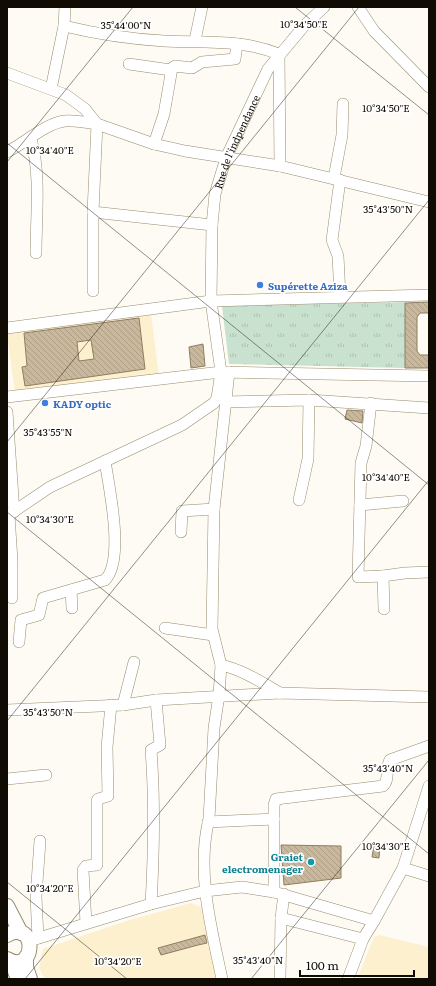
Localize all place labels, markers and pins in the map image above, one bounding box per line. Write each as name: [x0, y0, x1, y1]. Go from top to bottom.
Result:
place label: Supérette Aziza: [268, 278, 348, 293]
marker: Supérette Aziza: [255, 280, 265, 290]
place label: KADY optic: [53, 396, 112, 411]
marker: KADY optic: [40, 398, 50, 408]
place label: Graiet electromenager: [222, 849, 304, 876]
marker: Graiet electromenager: [306, 857, 316, 867]

